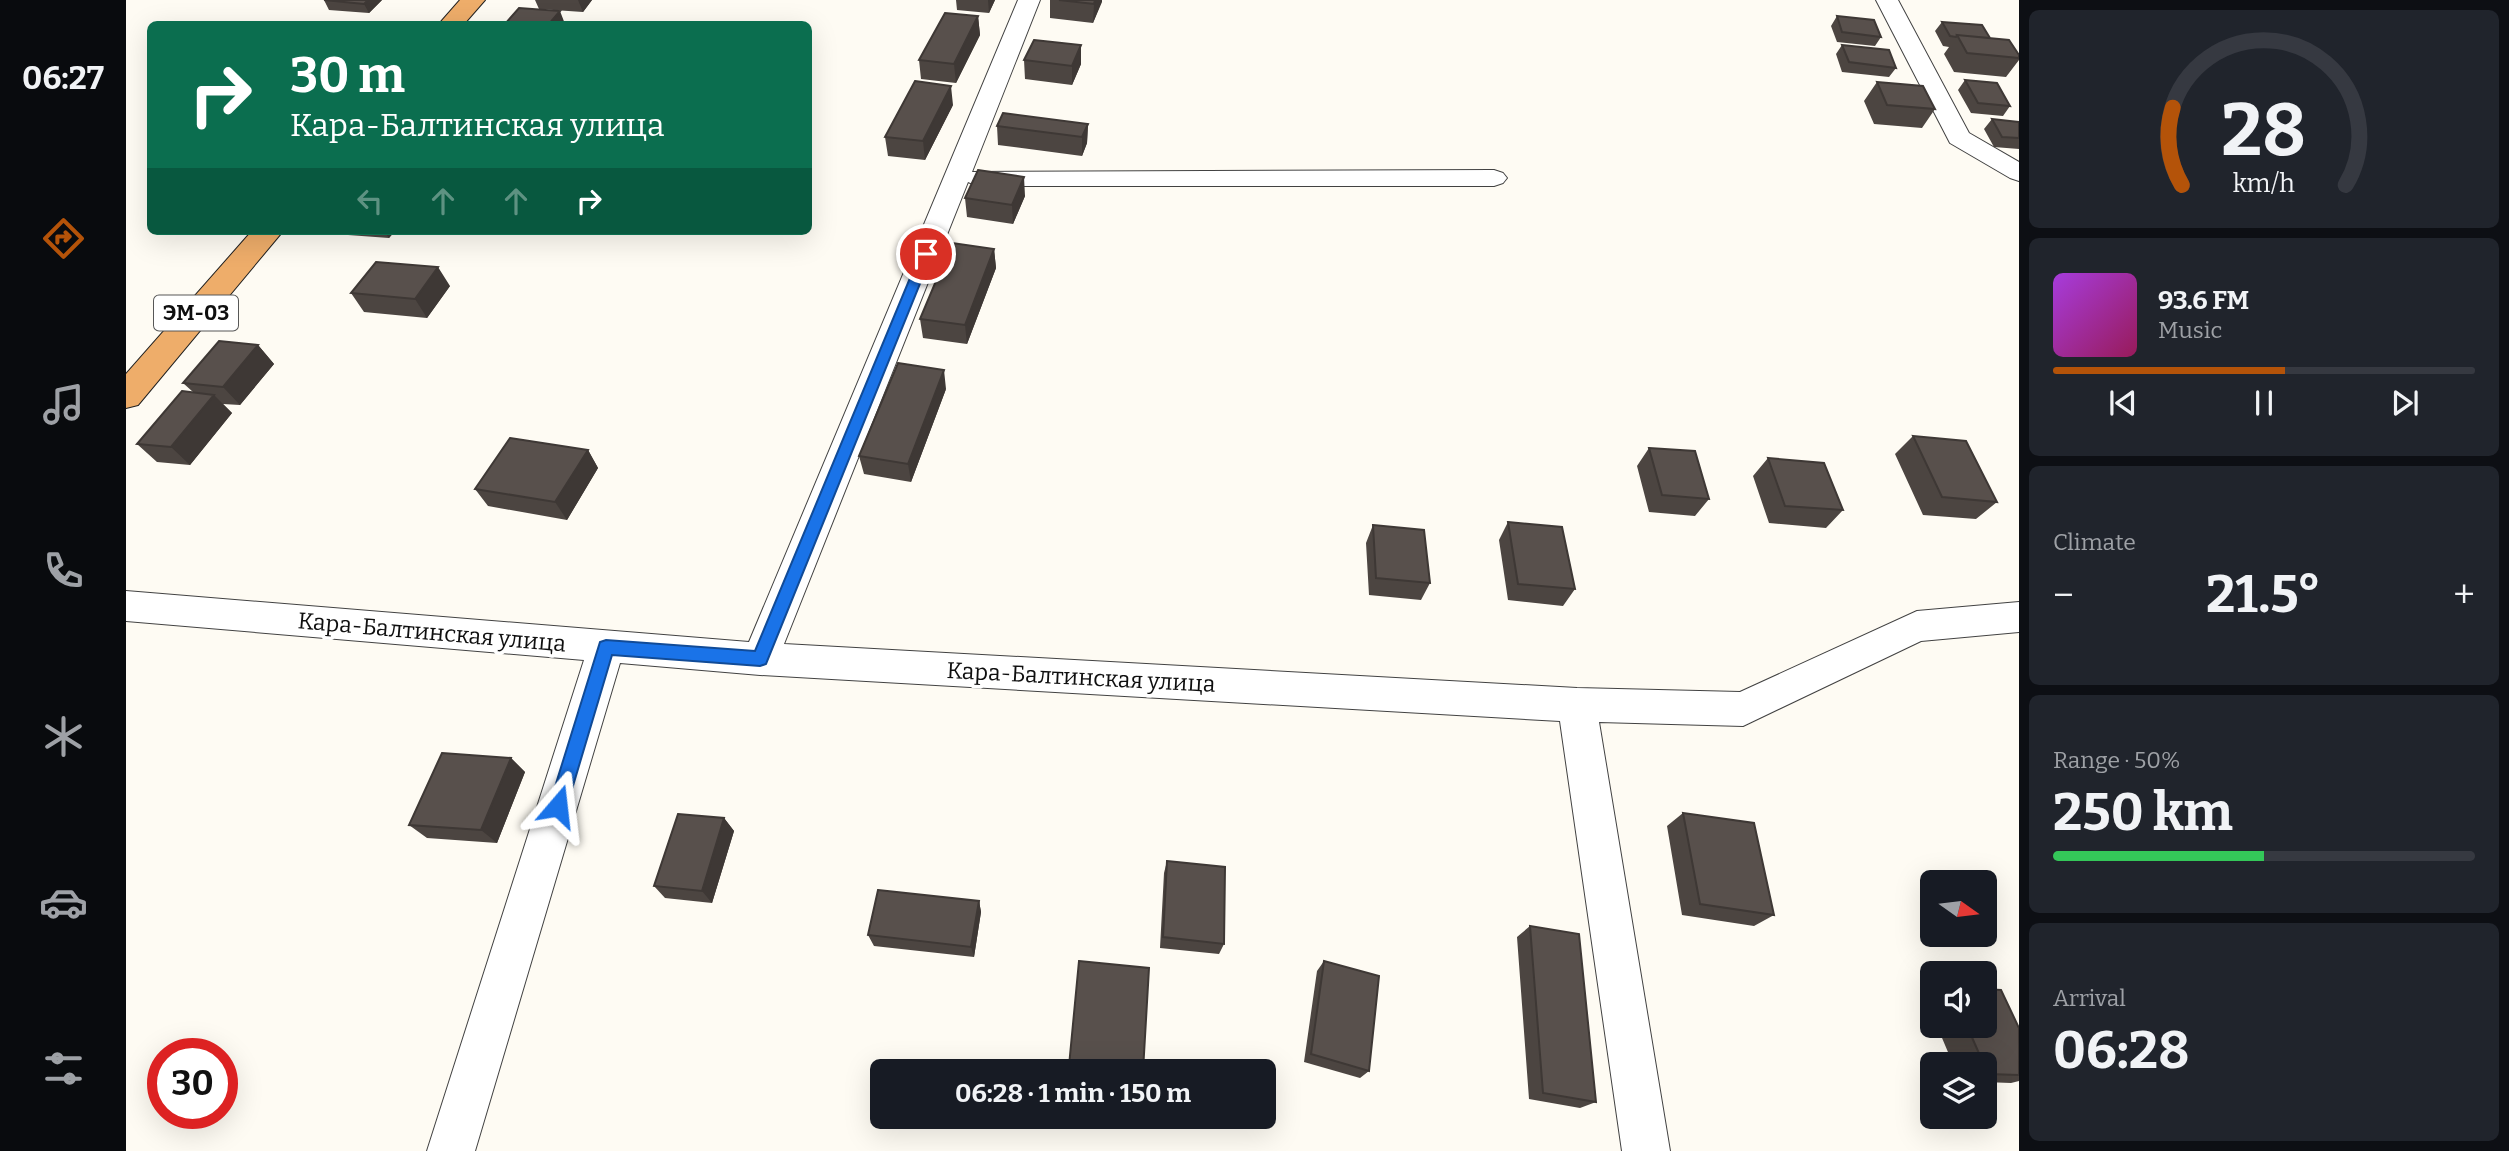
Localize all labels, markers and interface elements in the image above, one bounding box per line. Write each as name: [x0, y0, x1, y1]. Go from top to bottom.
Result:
text: 30 m: [290, 46, 405, 105]
icon: right: [175, 49, 266, 140]
text: 06:27: [22, 59, 104, 97]
text: 28: [2222, 87, 2306, 174]
text: Кара-Балтинская улица: [290, 106, 664, 144]
text: km/h: [2233, 169, 2295, 199]
icon: left: [351, 182, 389, 220]
icon: ahead: [424, 182, 462, 220]
icon: ahead: [497, 182, 535, 220]
icon: right: [570, 182, 608, 220]
icon: directions: [39, 214, 88, 263]
pin: [896, 224, 956, 284]
icon: arrive: [907, 235, 945, 273]
text: 93.6 FM: [2158, 285, 2249, 316]
road number: ЭМ-03: [154, 296, 238, 330]
text: Music: [2158, 316, 2222, 344]
icon: music: [39, 380, 88, 429]
icon: previous: [2104, 384, 2142, 422]
icon: pause: [2245, 384, 2283, 422]
icon: next: [2386, 384, 2424, 422]
text: Climate: [2053, 528, 2136, 556]
icon: phone: [39, 546, 88, 595]
text: 21.5°: [2206, 563, 2321, 626]
text: −: [2053, 572, 2074, 618]
text: +: [2453, 572, 2475, 618]
street label: Кара-Балтинская улица: [297, 606, 568, 658]
street label: Кара-Балтинская улица: [946, 656, 1217, 698]
icon: climate: [39, 712, 88, 761]
text: Range · 50%: [2053, 746, 2181, 774]
position arrow: [521, 769, 595, 843]
text: 250 km: [2053, 781, 2233, 844]
north arrow: [1920, 870, 1997, 947]
map controls: [1920, 870, 1997, 1129]
icon: car: [39, 878, 88, 927]
button: sound: [1920, 961, 1997, 1038]
text: Arrival: [2053, 984, 2126, 1012]
text: 06:28: [2053, 1019, 2189, 1082]
speed limit sign: 30: [147, 1038, 238, 1129]
icon: filters: [39, 1044, 88, 1093]
button: layers: [1920, 1052, 1997, 1129]
text: 06:28 · 1 min · 150 m: [955, 1078, 1191, 1109]

